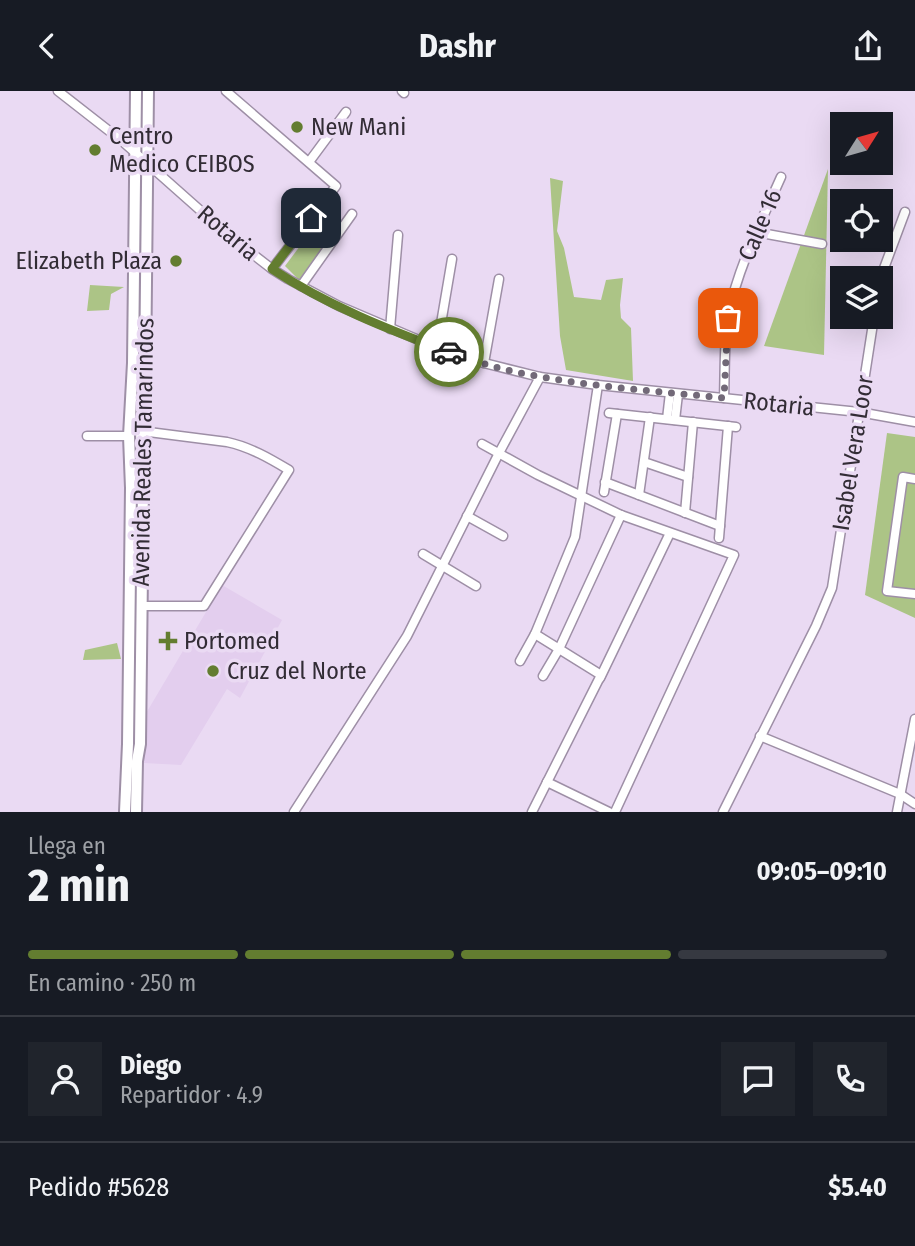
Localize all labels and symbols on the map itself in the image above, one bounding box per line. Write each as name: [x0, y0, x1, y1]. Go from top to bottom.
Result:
north arrow: [830, 112, 892, 175]
place label: New Mani: [311, 113, 406, 141]
marker: New Mani: [289, 119, 305, 135]
place label: Centro Medico CEIBOS: [109, 122, 255, 178]
marker: Centro Medico CEIBOS: [87, 142, 103, 158]
street label: Calle 16: [733, 185, 787, 265]
pin: [281, 188, 341, 248]
street label: Rotaria: [192, 199, 264, 267]
place label: Elizabeth Plaza: [16, 247, 162, 275]
marker: Elizabeth Plaza: [168, 253, 184, 269]
pin: [698, 288, 758, 348]
street label: Avenida Reales Tamarindos: [127, 317, 159, 587]
courier: [414, 317, 484, 387]
street label: Isabel Vera Loor: [827, 373, 879, 533]
street label: Rotaria: [742, 386, 816, 422]
place label: Portomed: [184, 627, 280, 655]
marker: Portomed: [158, 631, 178, 651]
place label: Cruz del Norte: [227, 657, 367, 685]
marker: Cruz del Norte: [205, 663, 221, 679]

